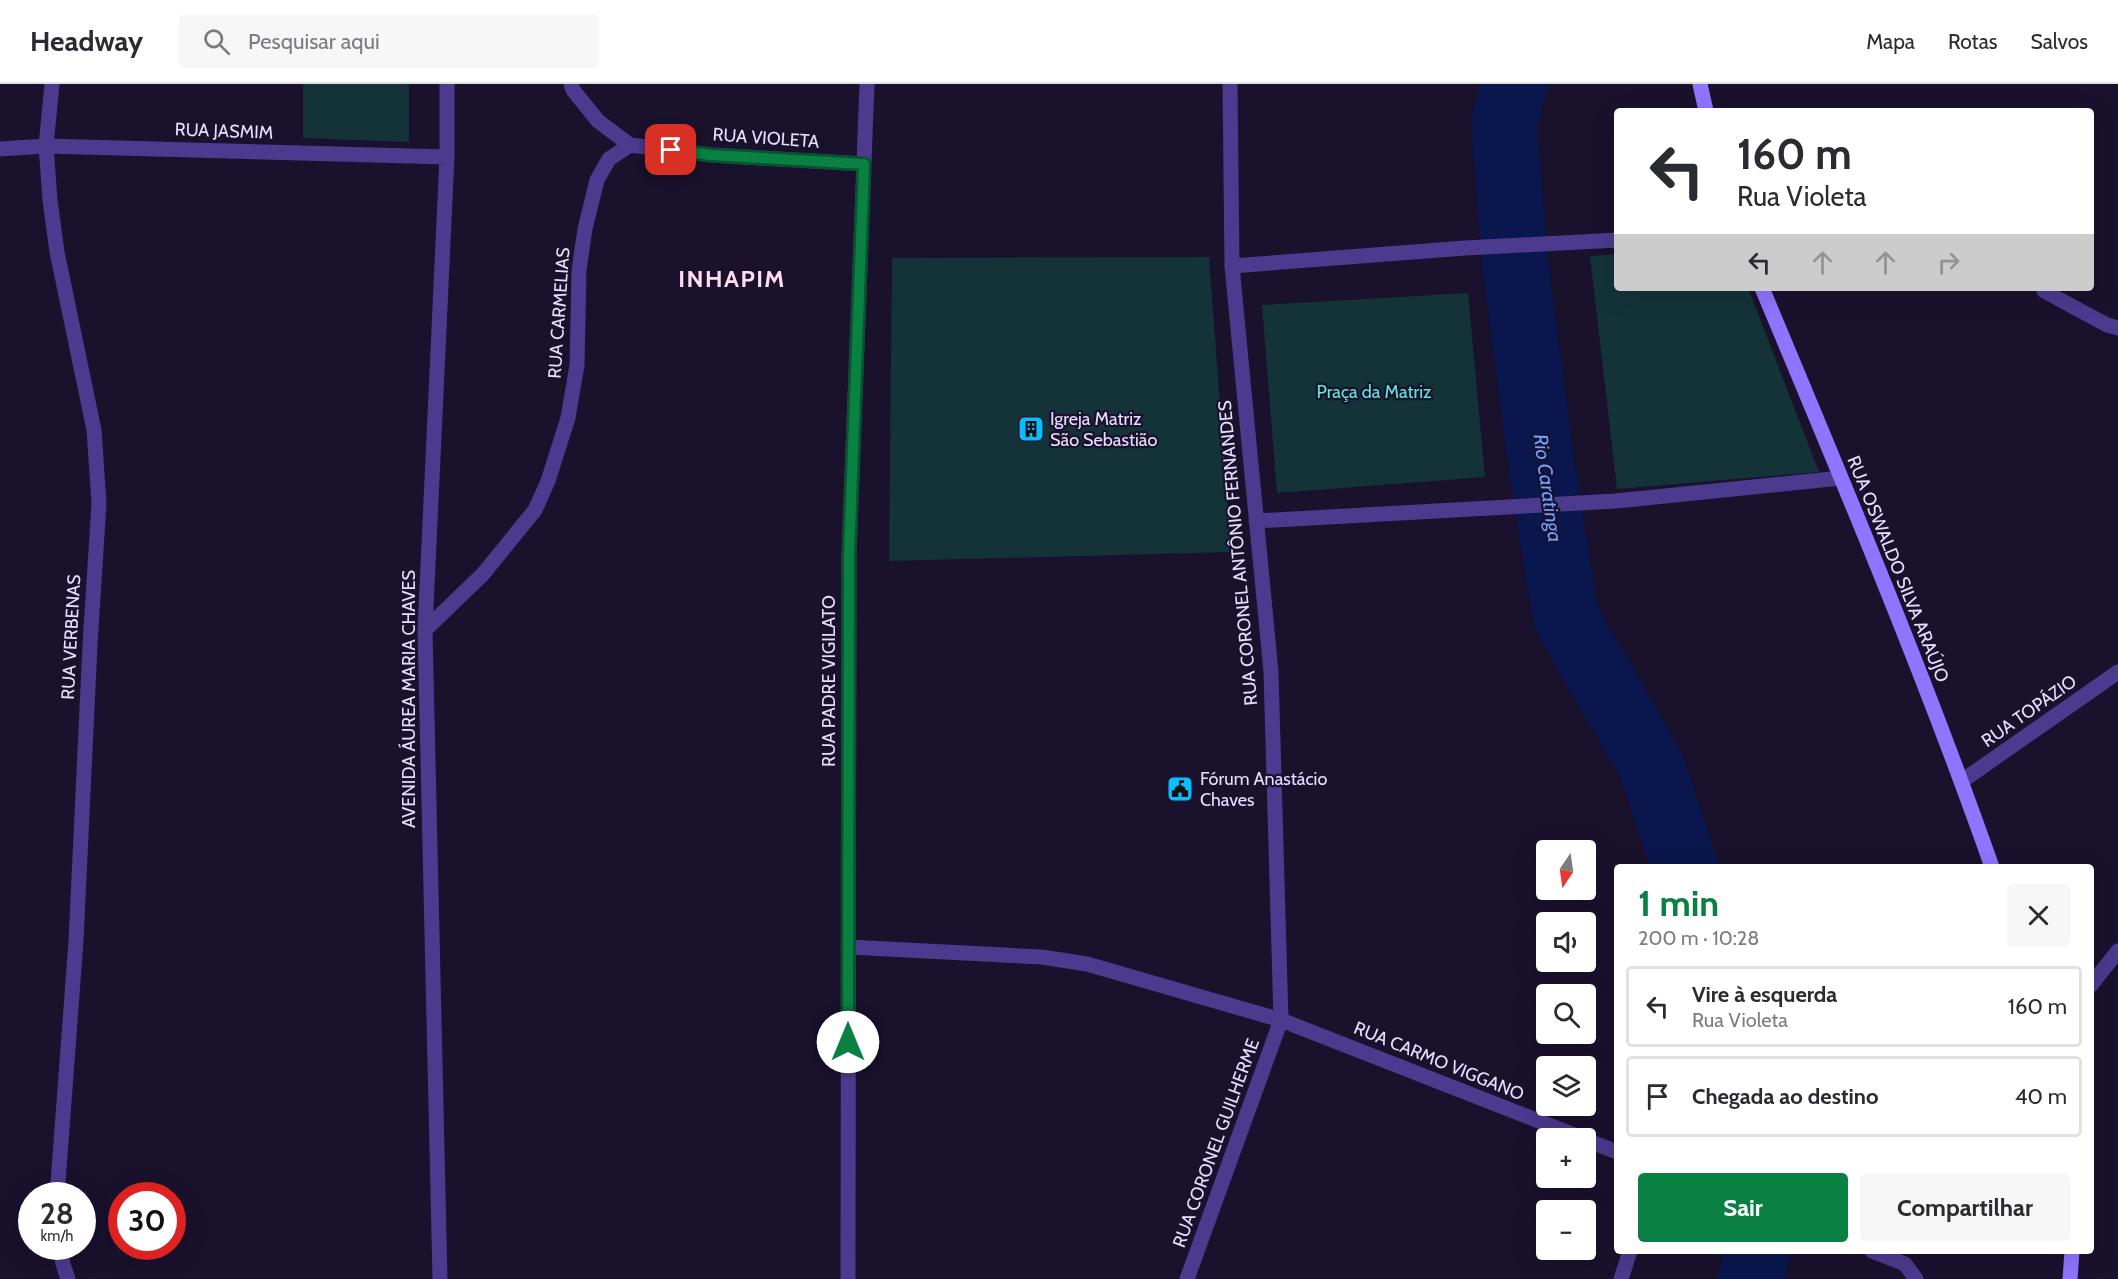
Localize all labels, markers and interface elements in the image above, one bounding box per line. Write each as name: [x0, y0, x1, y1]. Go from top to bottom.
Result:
search box: [179, 14, 599, 68]
text: Headway: [30, 24, 143, 58]
icon: search: [200, 25, 233, 58]
text: Pesquisar aqui: [248, 28, 380, 55]
text: Mapa: [1866, 29, 1915, 54]
text: Rotas: [1948, 29, 1997, 54]
text: Salvos: [2030, 29, 2088, 54]
street label: RUA JASMIM: [174, 118, 274, 144]
street label: RUA VIOLETA: [712, 123, 820, 153]
pin: [645, 124, 696, 175]
text: 160 m: [1737, 128, 1852, 180]
icon: left: [1638, 132, 1716, 210]
icon: arrive: [654, 133, 687, 166]
text: Rua Violeta: [1737, 180, 1867, 213]
icon: left: [1743, 246, 1776, 279]
icon: ahead: [1806, 246, 1839, 279]
icon: ahead: [1869, 246, 1902, 279]
icon: right: [1932, 246, 1965, 279]
street label: RUA CARMELIAS: [543, 247, 575, 379]
district label: INHAPIM: [678, 264, 786, 293]
park label: Praça da Matriz: [1317, 381, 1432, 403]
street label: RUA CORONEL ANTÔNIO FERNANDES: [1214, 400, 1262, 706]
place label: Igreja Matriz São Sebastião: [1050, 408, 1157, 451]
building icon: Igreja Matriz São Sebastião: [1016, 414, 1046, 444]
water label: Rio Caratinga: [1529, 432, 1567, 544]
street label: RUA OSWALDO SILVA ARAÚJO: [1842, 453, 1954, 686]
street label: AVENIDA ÁUREA MARIA CHAVES: [398, 570, 420, 828]
street label: RUA VERBENAS: [57, 574, 85, 700]
street label: RUA PADRE VIGILATO: [818, 595, 840, 767]
street label: RUA TOPÁZIO: [1977, 670, 2081, 752]
place label: Fórum Anastácio Chaves: [1200, 768, 1327, 811]
public building icon: Fórum Anastácio Chaves: [1165, 774, 1195, 804]
north arrow: [1536, 840, 1596, 900]
map controls: [1536, 840, 1596, 1260]
text: 1 min: [1638, 881, 1719, 925]
button: close: [2007, 884, 2070, 947]
button: sound: [1536, 912, 1596, 972]
text: 200 m · 10:28: [1638, 926, 1759, 950]
text: Vire à esquerda: [1692, 981, 1837, 1008]
button: search: [1536, 984, 1596, 1044]
icon: left: [1641, 990, 1674, 1023]
text: 160 m: [2008, 993, 2067, 1020]
text: Rua Violeta: [1692, 1008, 1788, 1032]
position arrow: [816, 1010, 880, 1074]
street label: RUA CARMO VIGGANO: [1351, 1017, 1527, 1105]
street label: RUA CORONEL GUILHERME: [1168, 1036, 1264, 1250]
button: layers: [1536, 1056, 1596, 1116]
icon: arrive: [1641, 1080, 1674, 1113]
text: Chegada ao destino: [1692, 1083, 1878, 1110]
text: 40 m: [2015, 1083, 2067, 1110]
button: +: [1536, 1128, 1596, 1188]
button: Sair: [1638, 1173, 1848, 1242]
button: Compartilhar: [1860, 1173, 2070, 1242]
speed limit sign: 30: [108, 1182, 186, 1260]
text: 28: [40, 1195, 74, 1232]
button: −: [1536, 1200, 1596, 1260]
text: km/h: [41, 1227, 73, 1245]

